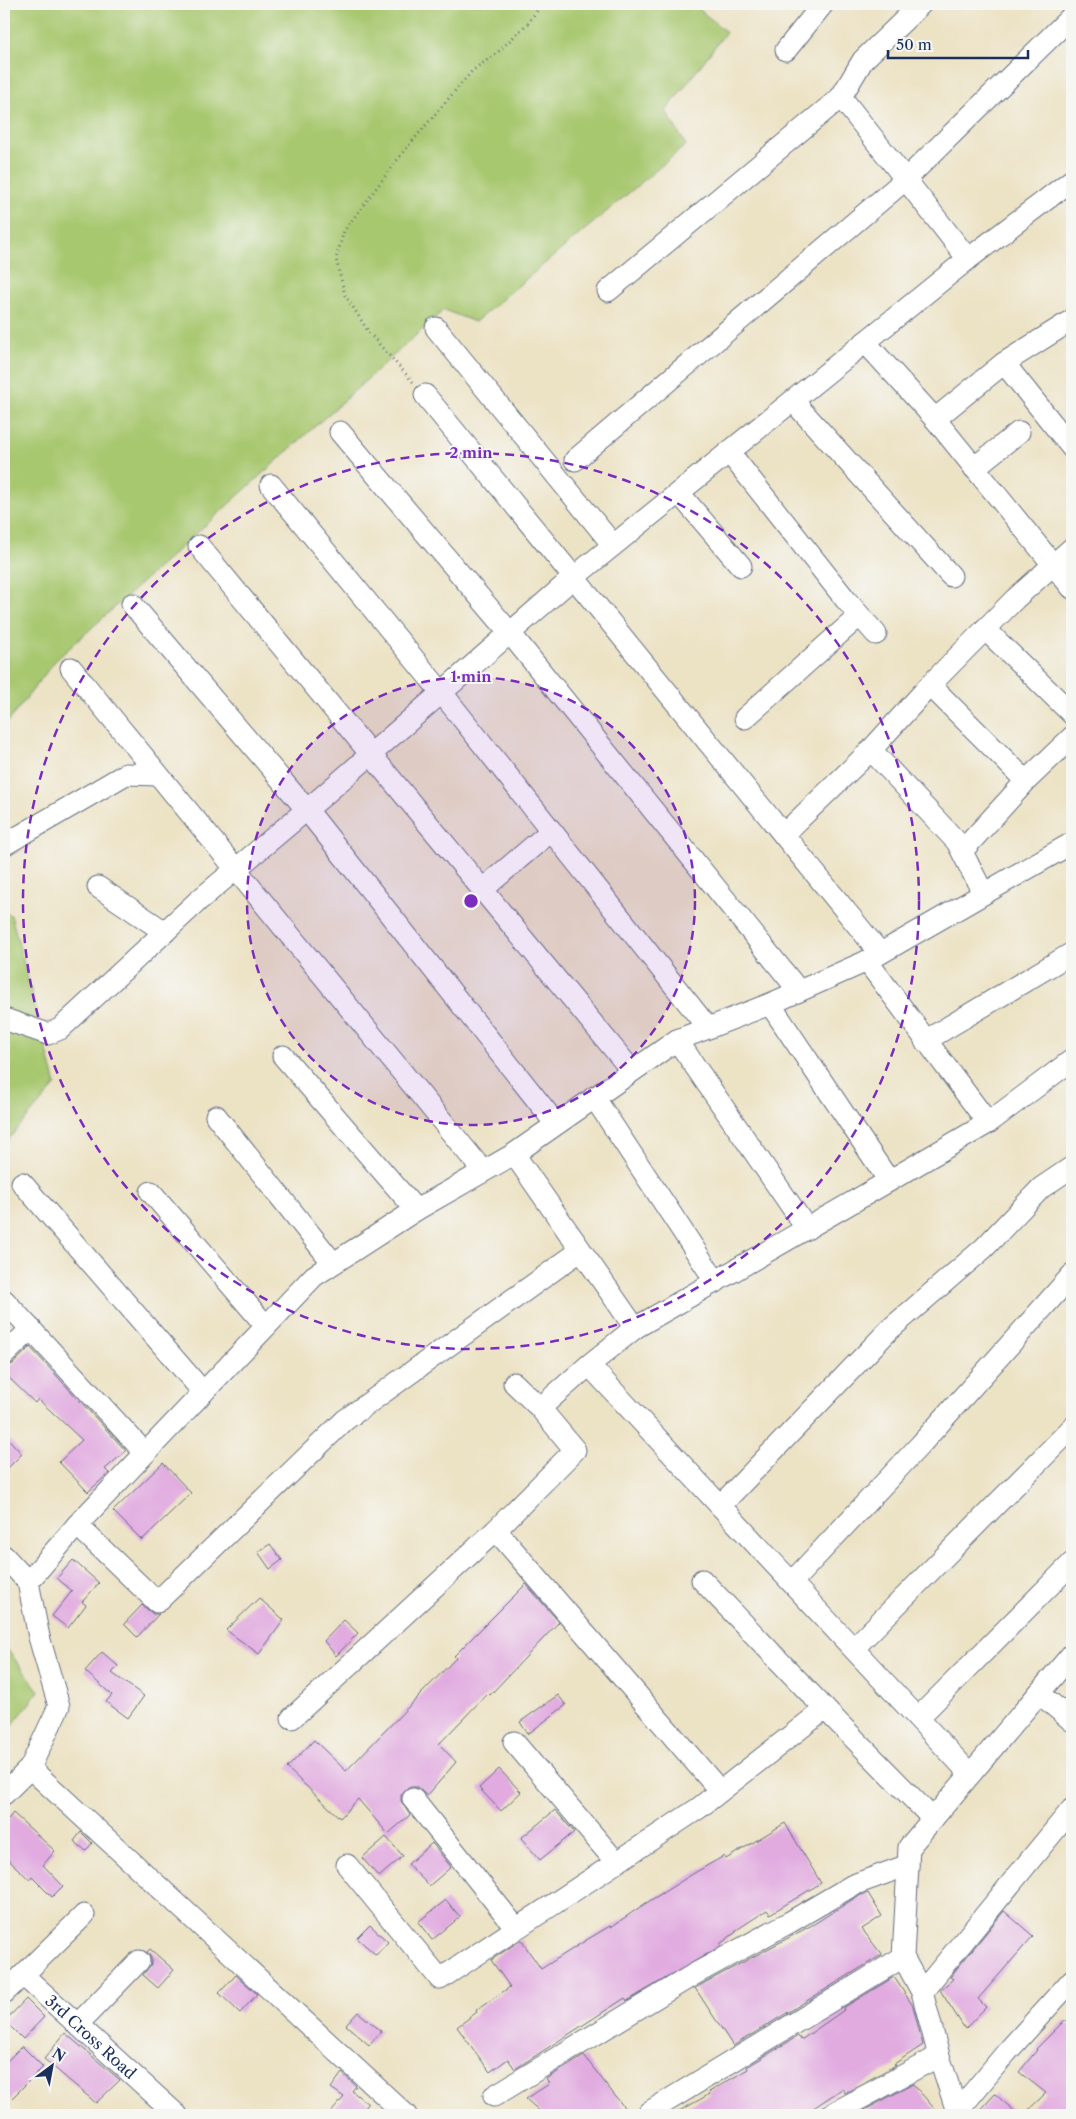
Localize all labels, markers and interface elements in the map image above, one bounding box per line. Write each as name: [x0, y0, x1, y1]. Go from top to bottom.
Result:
scale bar: [888, 28, 1028, 60]
text: 50 m: [896, 35, 932, 54]
text: 2 min: [449, 443, 493, 462]
text: 1 min: [450, 667, 492, 686]
centre of rings: [462, 892, 480, 910]
street label: 3rd Cross Road: [41, 1990, 141, 2083]
north arrow: [28, 2042, 78, 2092]
text: N: [49, 2044, 69, 2066]

